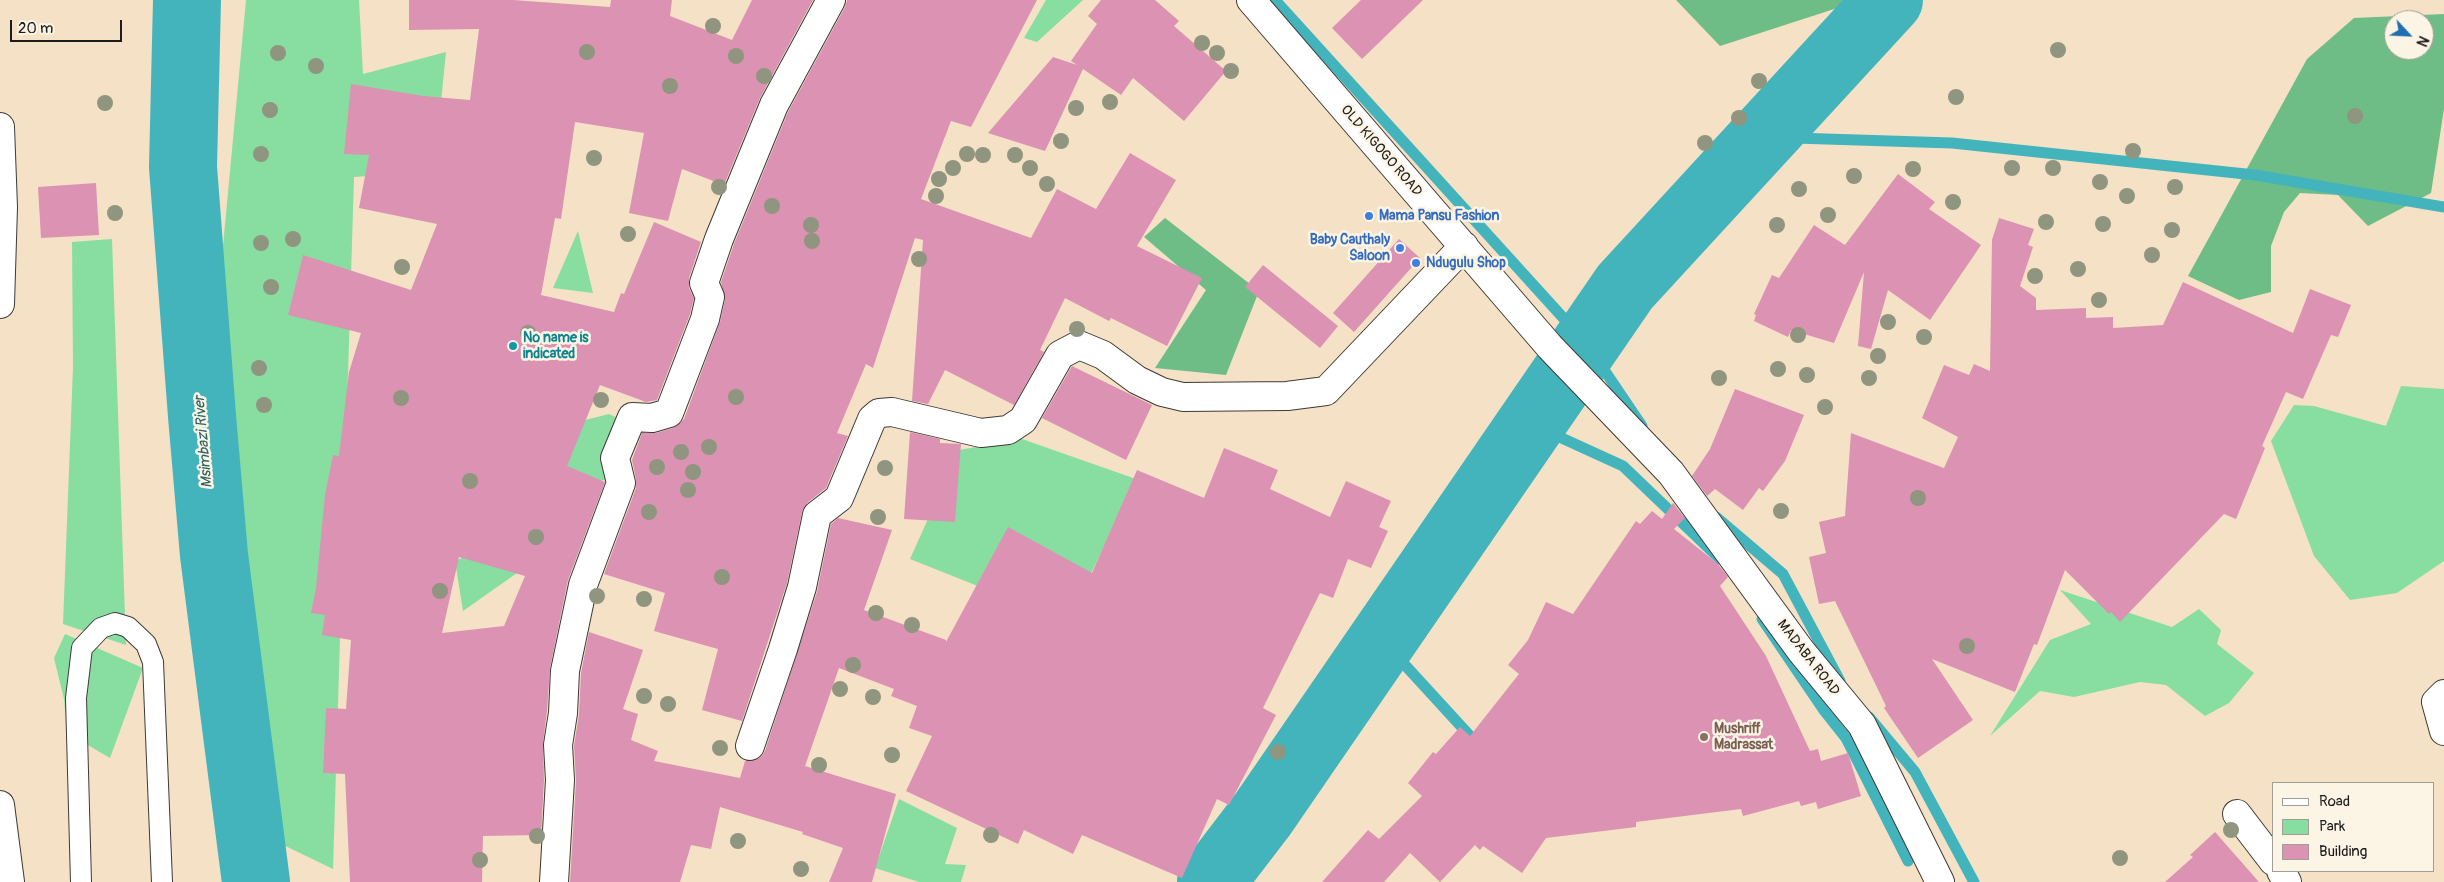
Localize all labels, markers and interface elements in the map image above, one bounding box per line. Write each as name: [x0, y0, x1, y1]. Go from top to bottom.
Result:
scale bar: [12, 10, 125, 42]
north arrow: [2384, 10, 2434, 60]
text: 20 m: [18, 19, 53, 38]
text: N: [2412, 33, 2432, 49]
street label: OLD KIGOGO ROAD: [1337, 102, 1425, 200]
place label: Mama Pansu Fashion: [1379, 208, 1499, 224]
marker: Mama Pansu Fashion: [1363, 210, 1375, 222]
place label: Baby Cauthaly Saloon: [1310, 232, 1390, 264]
marker: Baby Cauthaly Saloon: [1394, 242, 1406, 254]
place label: Ndugulu Shop: [1426, 255, 1506, 271]
marker: Ndugulu Shop: [1410, 257, 1422, 269]
place label: No name is indicated: [523, 330, 589, 362]
marker: No name is indicated: [507, 340, 519, 352]
water label: Msimbazi River: [191, 395, 217, 489]
street label: MADABA ROAD: [1773, 617, 1843, 699]
place label: Mushriff Madrassat: [1714, 721, 1773, 754]
marker: Mushriff Madrassat: [1698, 731, 1710, 743]
legend: [2272, 782, 2434, 872]
text: Road: [2319, 792, 2350, 811]
text: Park: [2319, 817, 2345, 836]
text: Building: [2319, 842, 2367, 861]

